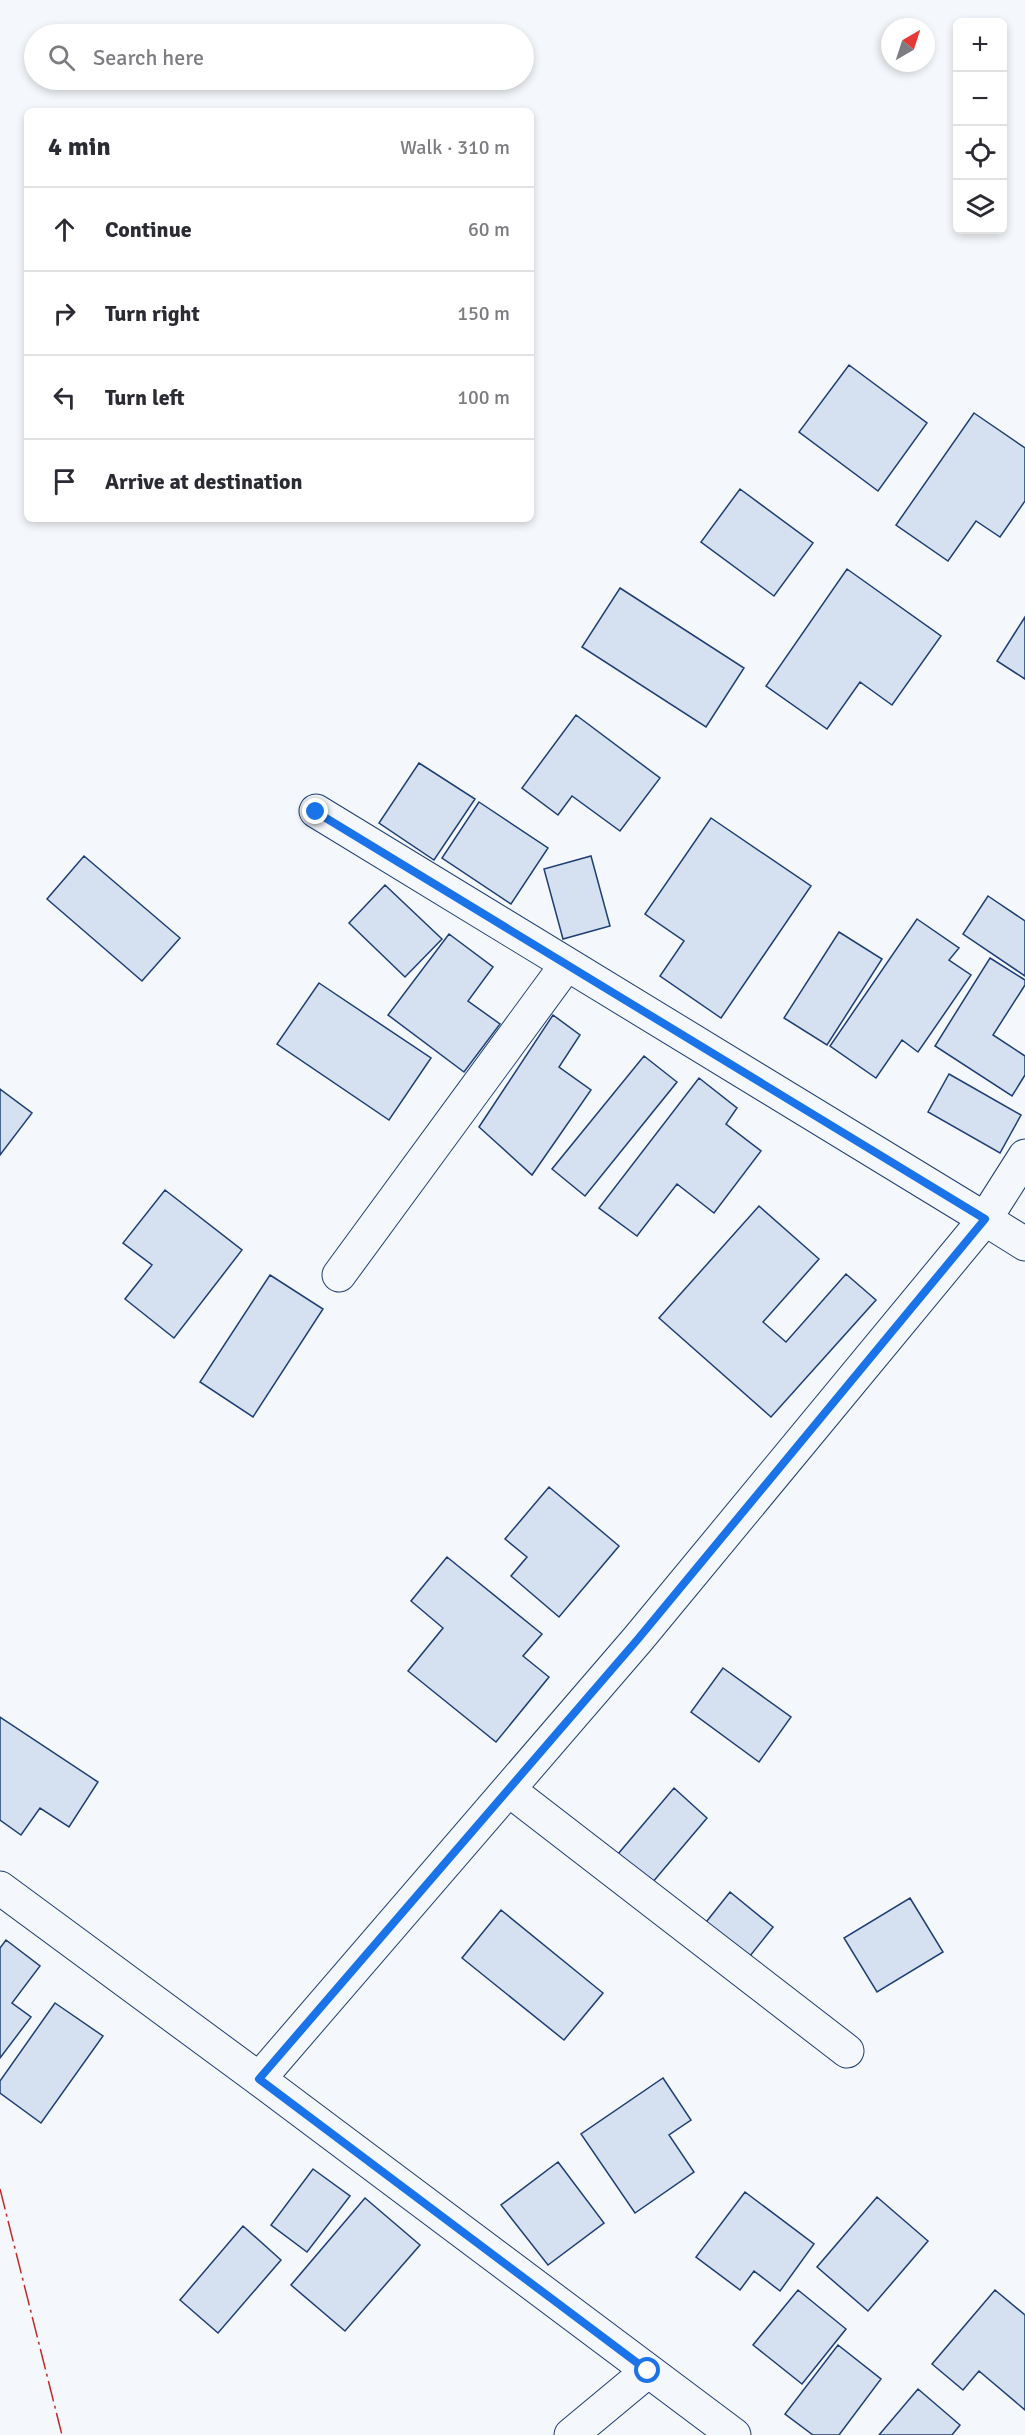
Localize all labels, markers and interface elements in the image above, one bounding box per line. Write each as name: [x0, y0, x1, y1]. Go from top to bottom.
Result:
north arrow: [881, 18, 935, 72]
map controls: [953, 18, 1007, 234]
button: +: [953, 18, 1007, 72]
search box: [24, 24, 534, 90]
icon: search: [45, 41, 78, 74]
text: Search here: [93, 44, 204, 71]
button: −: [953, 72, 1007, 126]
button: locate: [953, 126, 1007, 180]
text: 4 min: [48, 131, 111, 163]
text: Walk · 310 m: [400, 135, 510, 160]
button: layers: [953, 180, 1007, 234]
icon: ahead: [48, 213, 81, 246]
text: Continue: [105, 216, 192, 243]
text: 60 m: [468, 217, 510, 242]
icon: right: [48, 297, 81, 330]
text: Turn right: [105, 300, 200, 327]
text: 150 m: [457, 301, 510, 326]
icon: left: [48, 381, 81, 414]
text: Turn left: [105, 384, 185, 411]
text: 100 m: [457, 385, 510, 410]
icon: arrive: [48, 465, 81, 498]
text: Arrive at destination: [105, 468, 302, 495]
route end: [302, 798, 328, 824]
route start: [634, 2357, 660, 2383]

